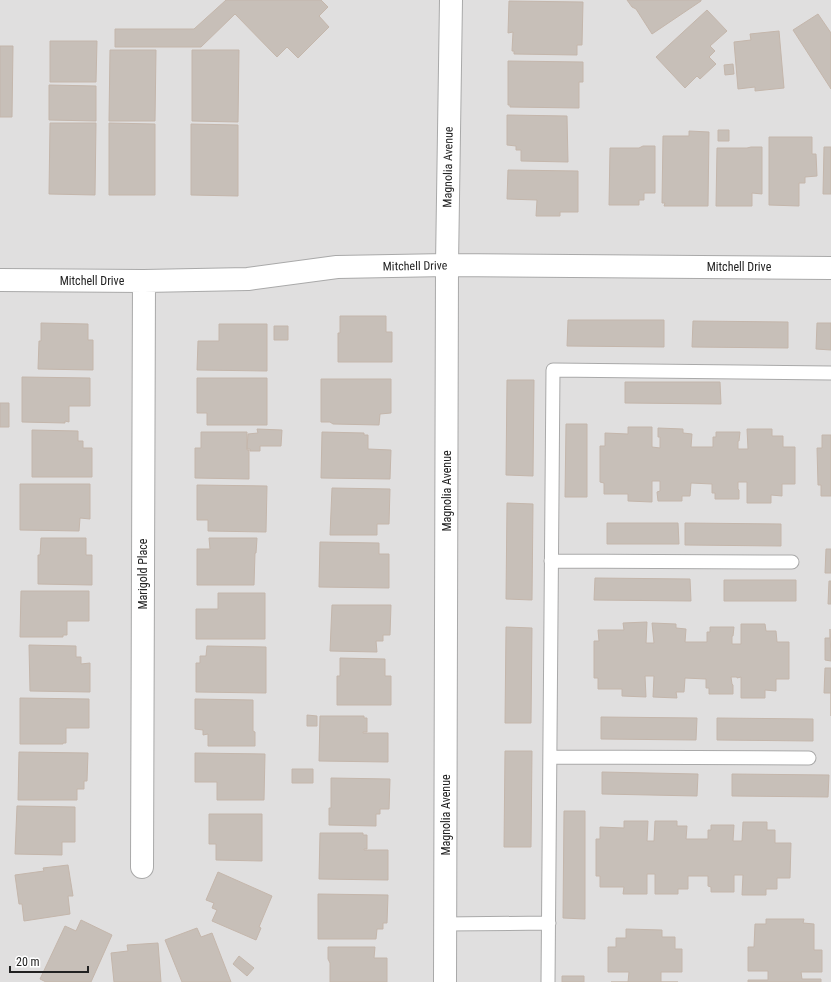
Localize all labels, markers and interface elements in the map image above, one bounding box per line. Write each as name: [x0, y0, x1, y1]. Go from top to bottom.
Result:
street label: Magnolia Avenue: [440, 126, 456, 208]
street label: Mitchell Drive: [383, 258, 448, 274]
street label: Mitchell Drive: [707, 260, 772, 274]
street label: Mitchell Drive: [60, 274, 125, 288]
street label: Magnolia Avenue: [440, 450, 454, 532]
street label: Marigold Place: [136, 538, 150, 609]
street label: Magnolia Avenue: [439, 774, 453, 856]
scale bar: [10, 948, 88, 974]
text: 20 m: [16, 955, 40, 969]

